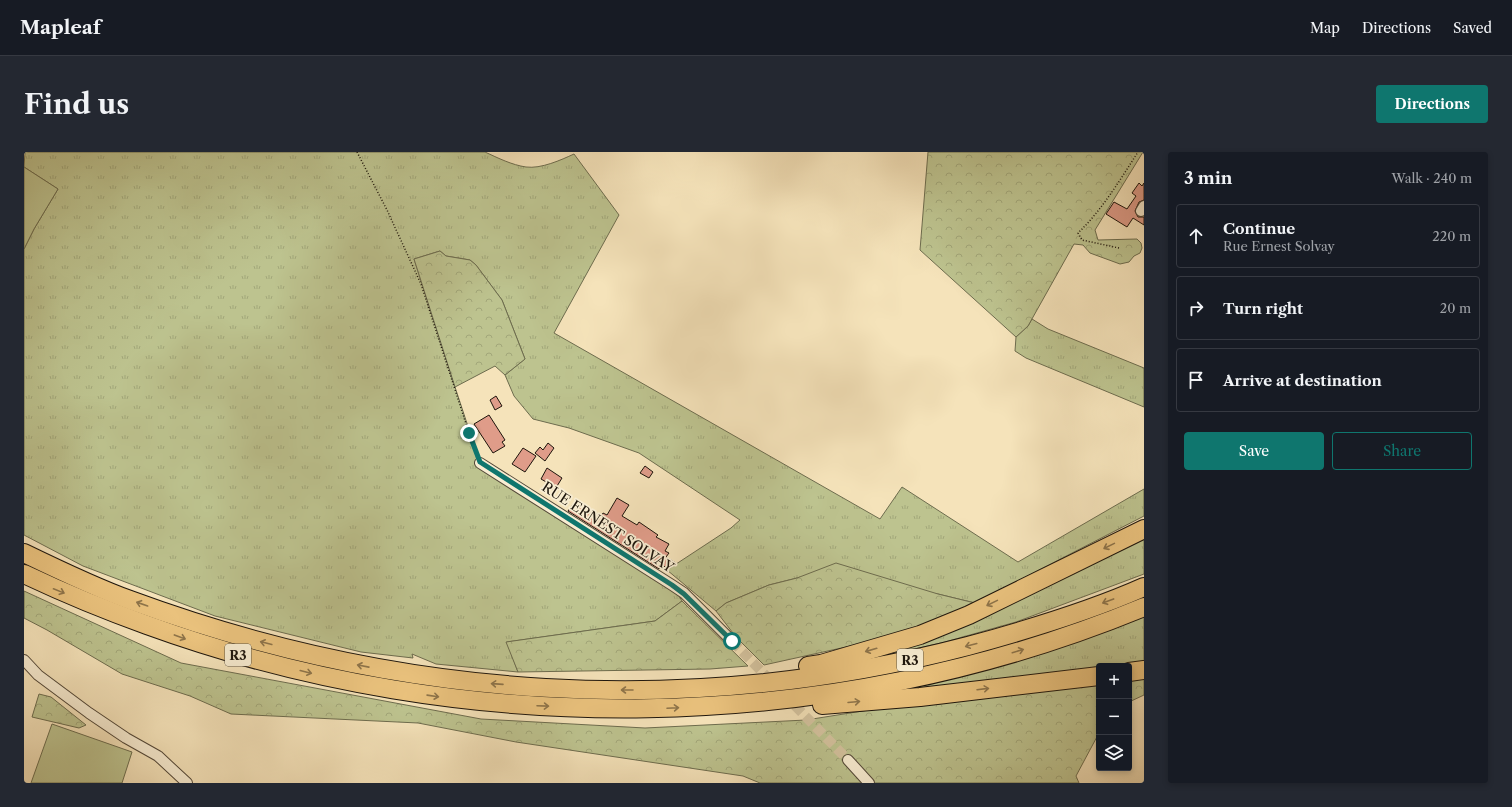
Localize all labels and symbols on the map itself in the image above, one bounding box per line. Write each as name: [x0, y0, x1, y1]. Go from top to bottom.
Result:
route end: [460, 424, 478, 442]
street label: RUE ERNEST SOLVAY: [539, 478, 678, 577]
one-way arrow: [1103, 543, 1115, 550]
one-way arrow: [53, 587, 65, 595]
one-way arrow: [1101, 598, 1114, 605]
one-way arrow: [136, 600, 148, 608]
one-way arrow: [986, 600, 998, 607]
route start: [723, 632, 741, 650]
one-way arrow: [174, 634, 186, 642]
one-way arrow: [260, 639, 273, 647]
one-way arrow: [964, 642, 977, 649]
road number: R3: [225, 644, 251, 666]
one-way arrow: [865, 647, 878, 654]
one-way arrow: [1011, 647, 1024, 654]
road number: R3: [897, 649, 923, 671]
one-way arrow: [357, 662, 370, 670]
one-way arrow: [299, 669, 312, 676]
one-way arrow: [491, 681, 504, 688]
one-way arrow: [621, 686, 634, 694]
one-way arrow: [976, 686, 989, 693]
one-way arrow: [426, 692, 439, 700]
one-way arrow: [847, 699, 860, 706]
one-way arrow: [536, 703, 549, 710]
one-way arrow: [666, 704, 679, 711]

